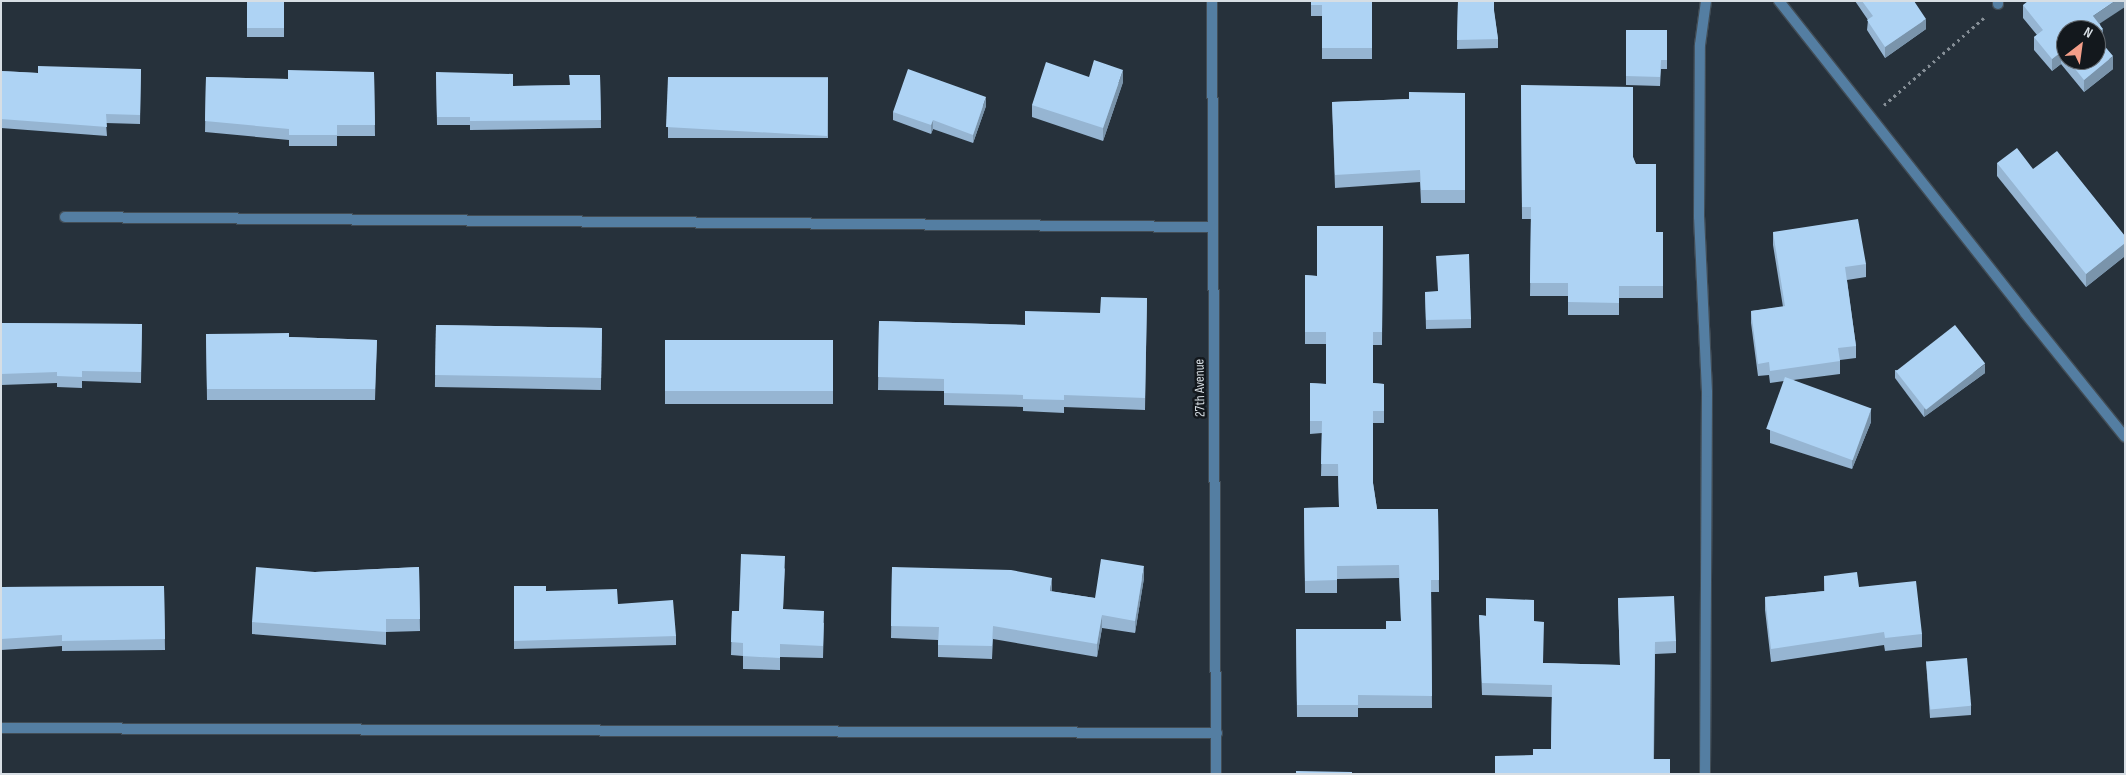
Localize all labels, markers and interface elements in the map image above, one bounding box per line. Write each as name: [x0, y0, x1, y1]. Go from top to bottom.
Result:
north arrow: [2056, 20, 2106, 70]
text: N: [2081, 23, 2096, 42]
street label: 27th Avenue: [1191, 359, 1209, 417]

